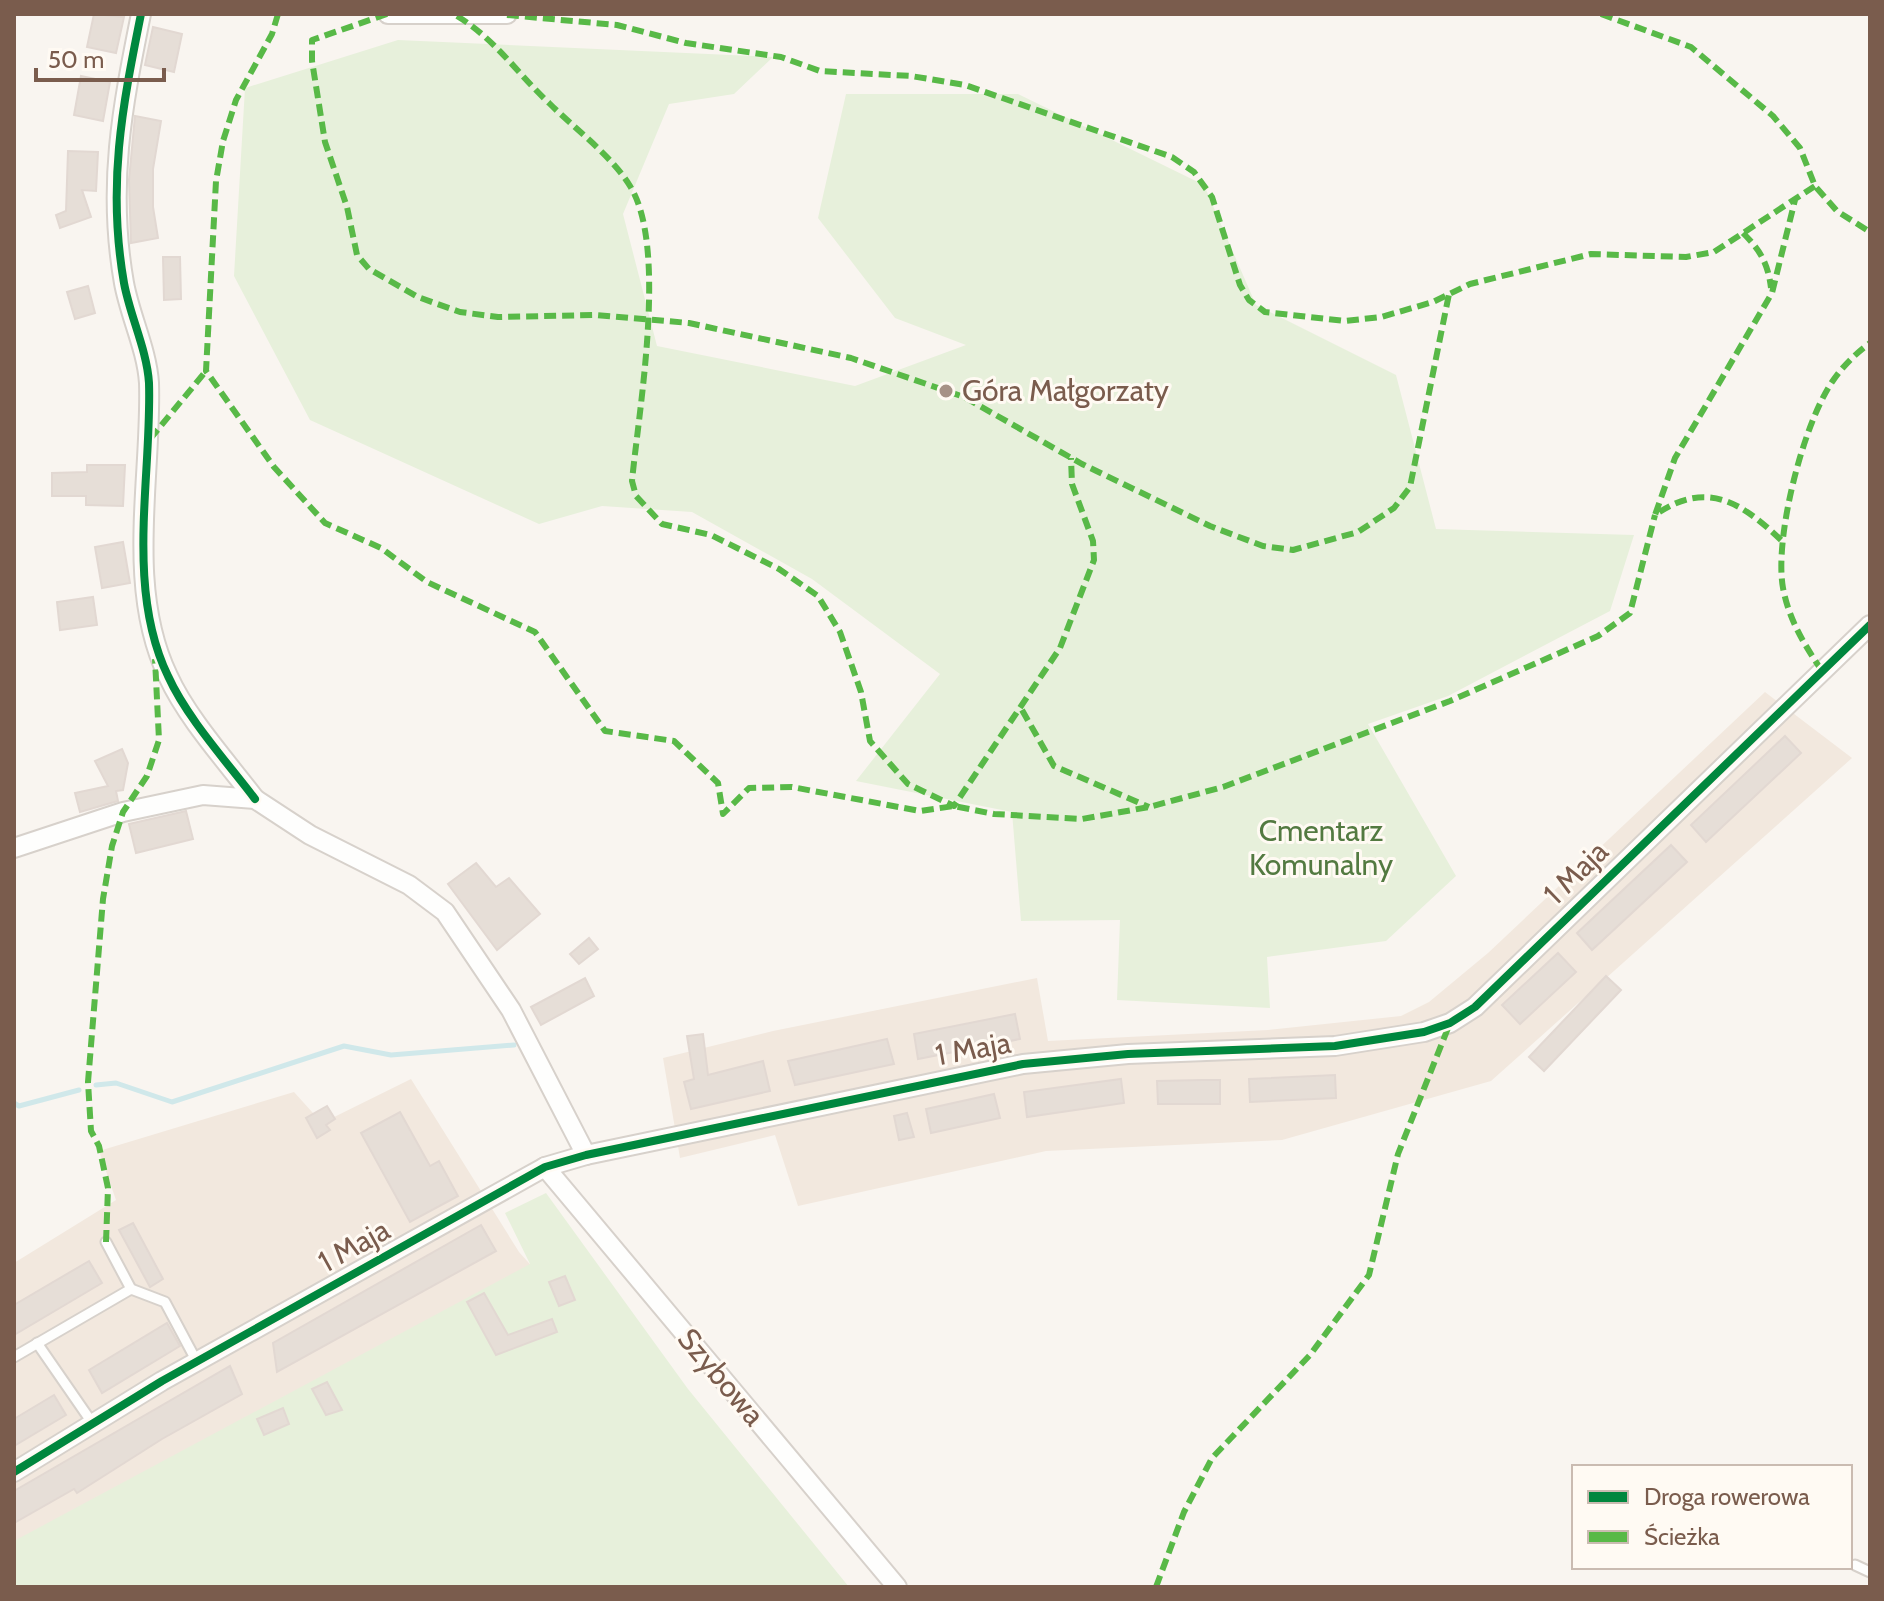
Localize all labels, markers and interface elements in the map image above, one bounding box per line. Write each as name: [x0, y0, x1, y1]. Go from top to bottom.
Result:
scale bar: [36, 32, 164, 82]
text: 50 m: [48, 45, 104, 74]
place label: Góra Małgorzaty: [962, 372, 1169, 409]
marker: Góra Małgorzaty: [937, 382, 955, 400]
park label: Cmentarz Komunalny: [1249, 812, 1393, 883]
street label: 1 Maja: [1536, 833, 1616, 912]
street label: 1 Maja: [932, 1024, 1014, 1073]
street label: 1 Maja: [312, 1211, 396, 1280]
street label: Szybowa: [670, 1321, 773, 1433]
legend: [1572, 1465, 1852, 1569]
text: Droga rowerowa: [1644, 1482, 1810, 1511]
text: Ścieżka: [1644, 1522, 1720, 1551]

